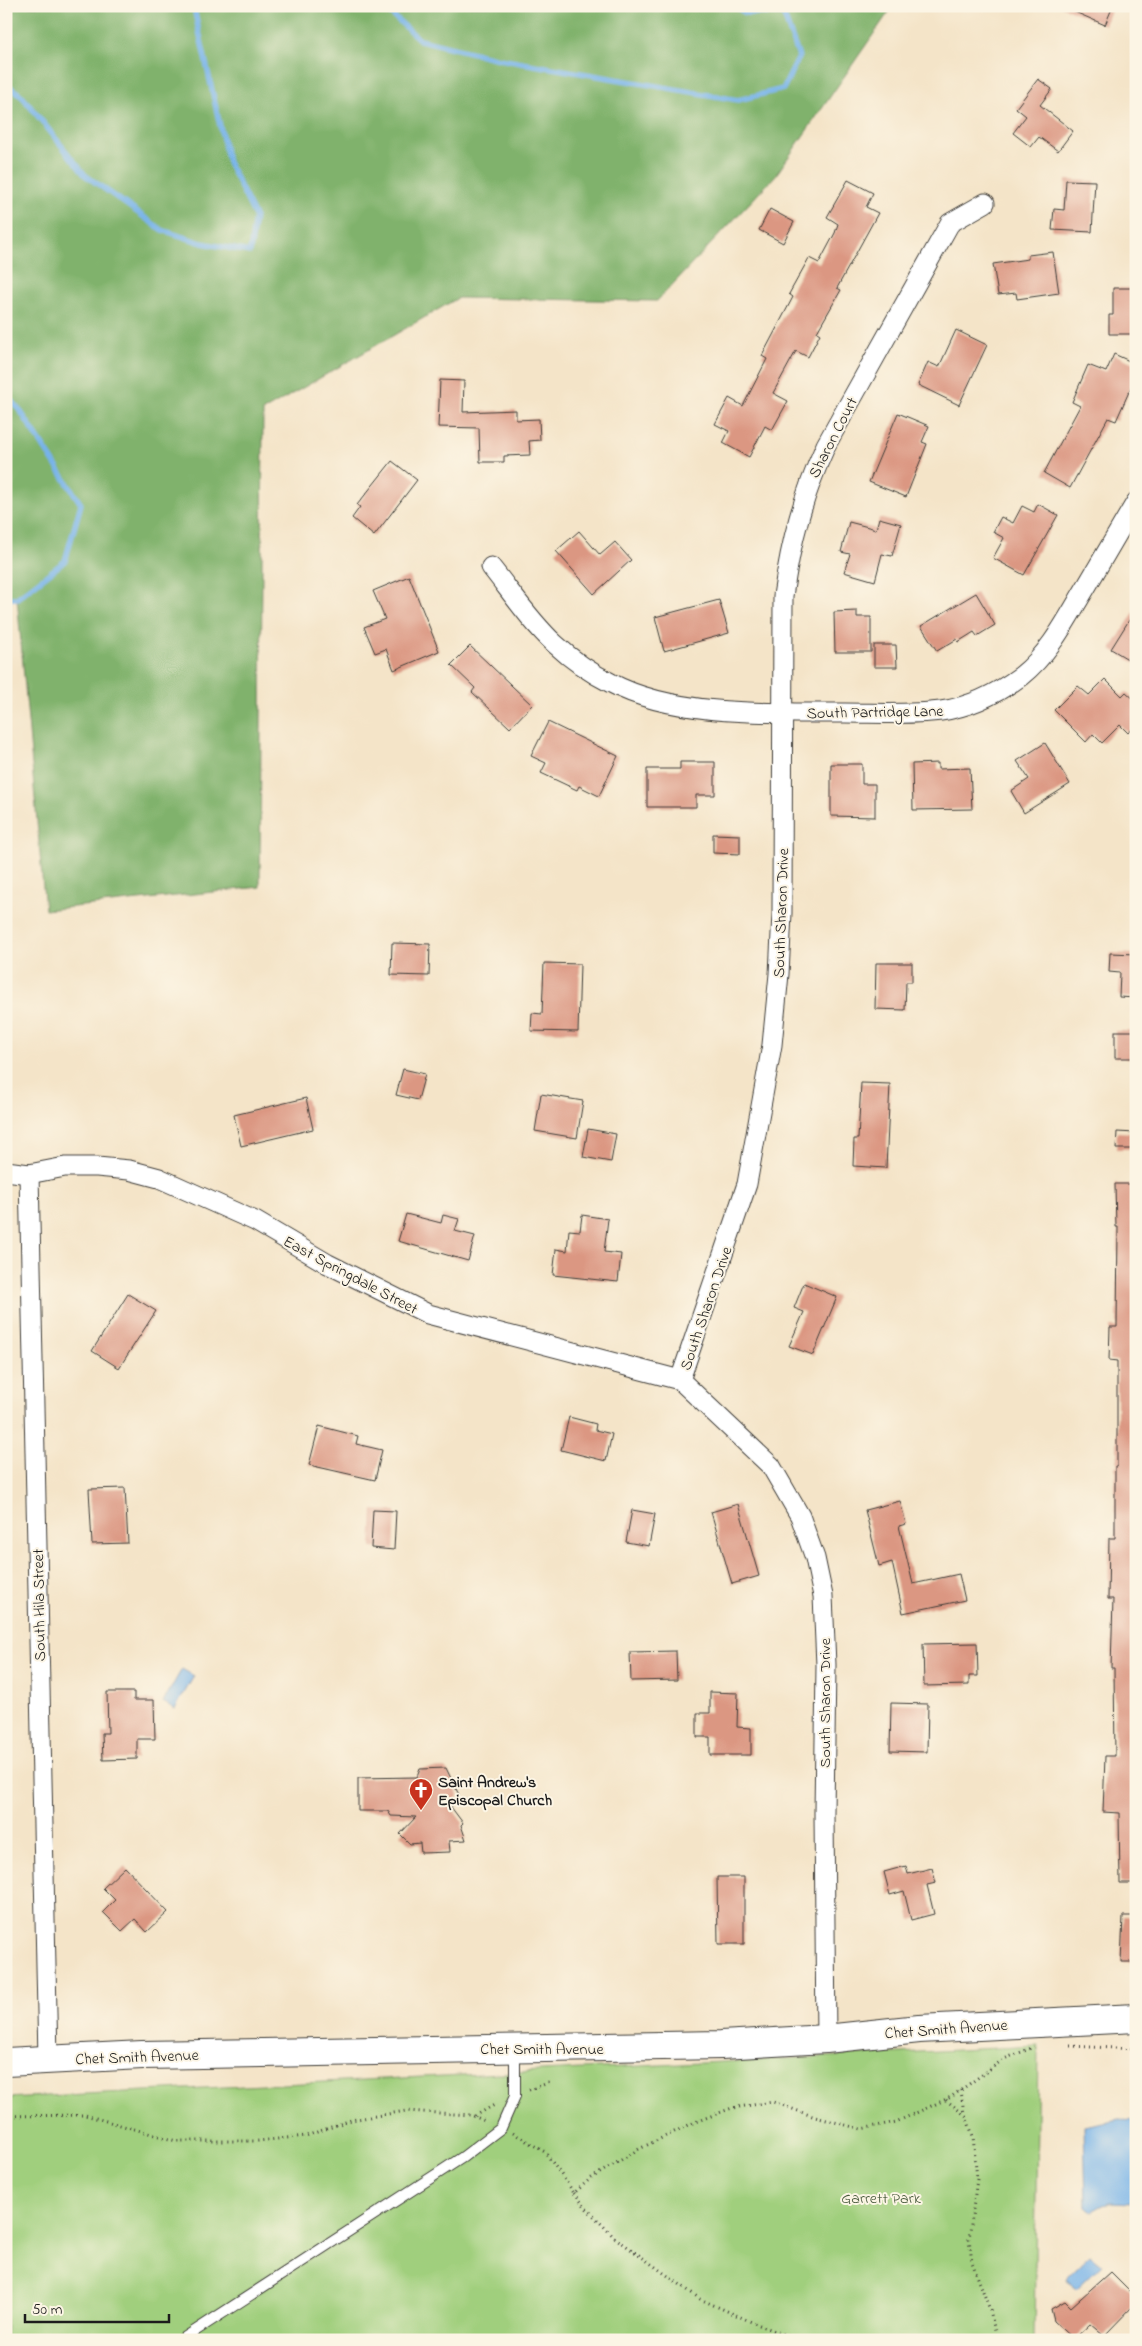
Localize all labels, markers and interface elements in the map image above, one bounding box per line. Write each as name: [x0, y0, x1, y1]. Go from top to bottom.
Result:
street label: Sharon Court: [803, 393, 865, 483]
street label: South Partridge Lane: [806, 700, 944, 726]
street label: South Sharon Drive: [768, 847, 796, 978]
street label: East Springdale Street: [278, 1230, 422, 1322]
street label: South Sharon Drive: [674, 1243, 740, 1374]
street label: South Hila Street: [27, 1548, 53, 1661]
street label: South Sharon Drive: [814, 1637, 838, 1768]
place label: Saint Andrew's Episcopal Church: [438, 1771, 552, 1813]
church icon: Saint Andrew's Episcopal Church: [408, 1777, 434, 1811]
street label: Chet Smith Avenue: [884, 2014, 1009, 2046]
street label: Chet Smith Avenue: [480, 2038, 604, 2062]
street label: Chet Smith Avenue: [75, 2044, 200, 2072]
park label: Garrett Park: [841, 2187, 922, 2211]
scale bar: [25, 2291, 169, 2323]
text: 50 m: [32, 2299, 63, 2321]

